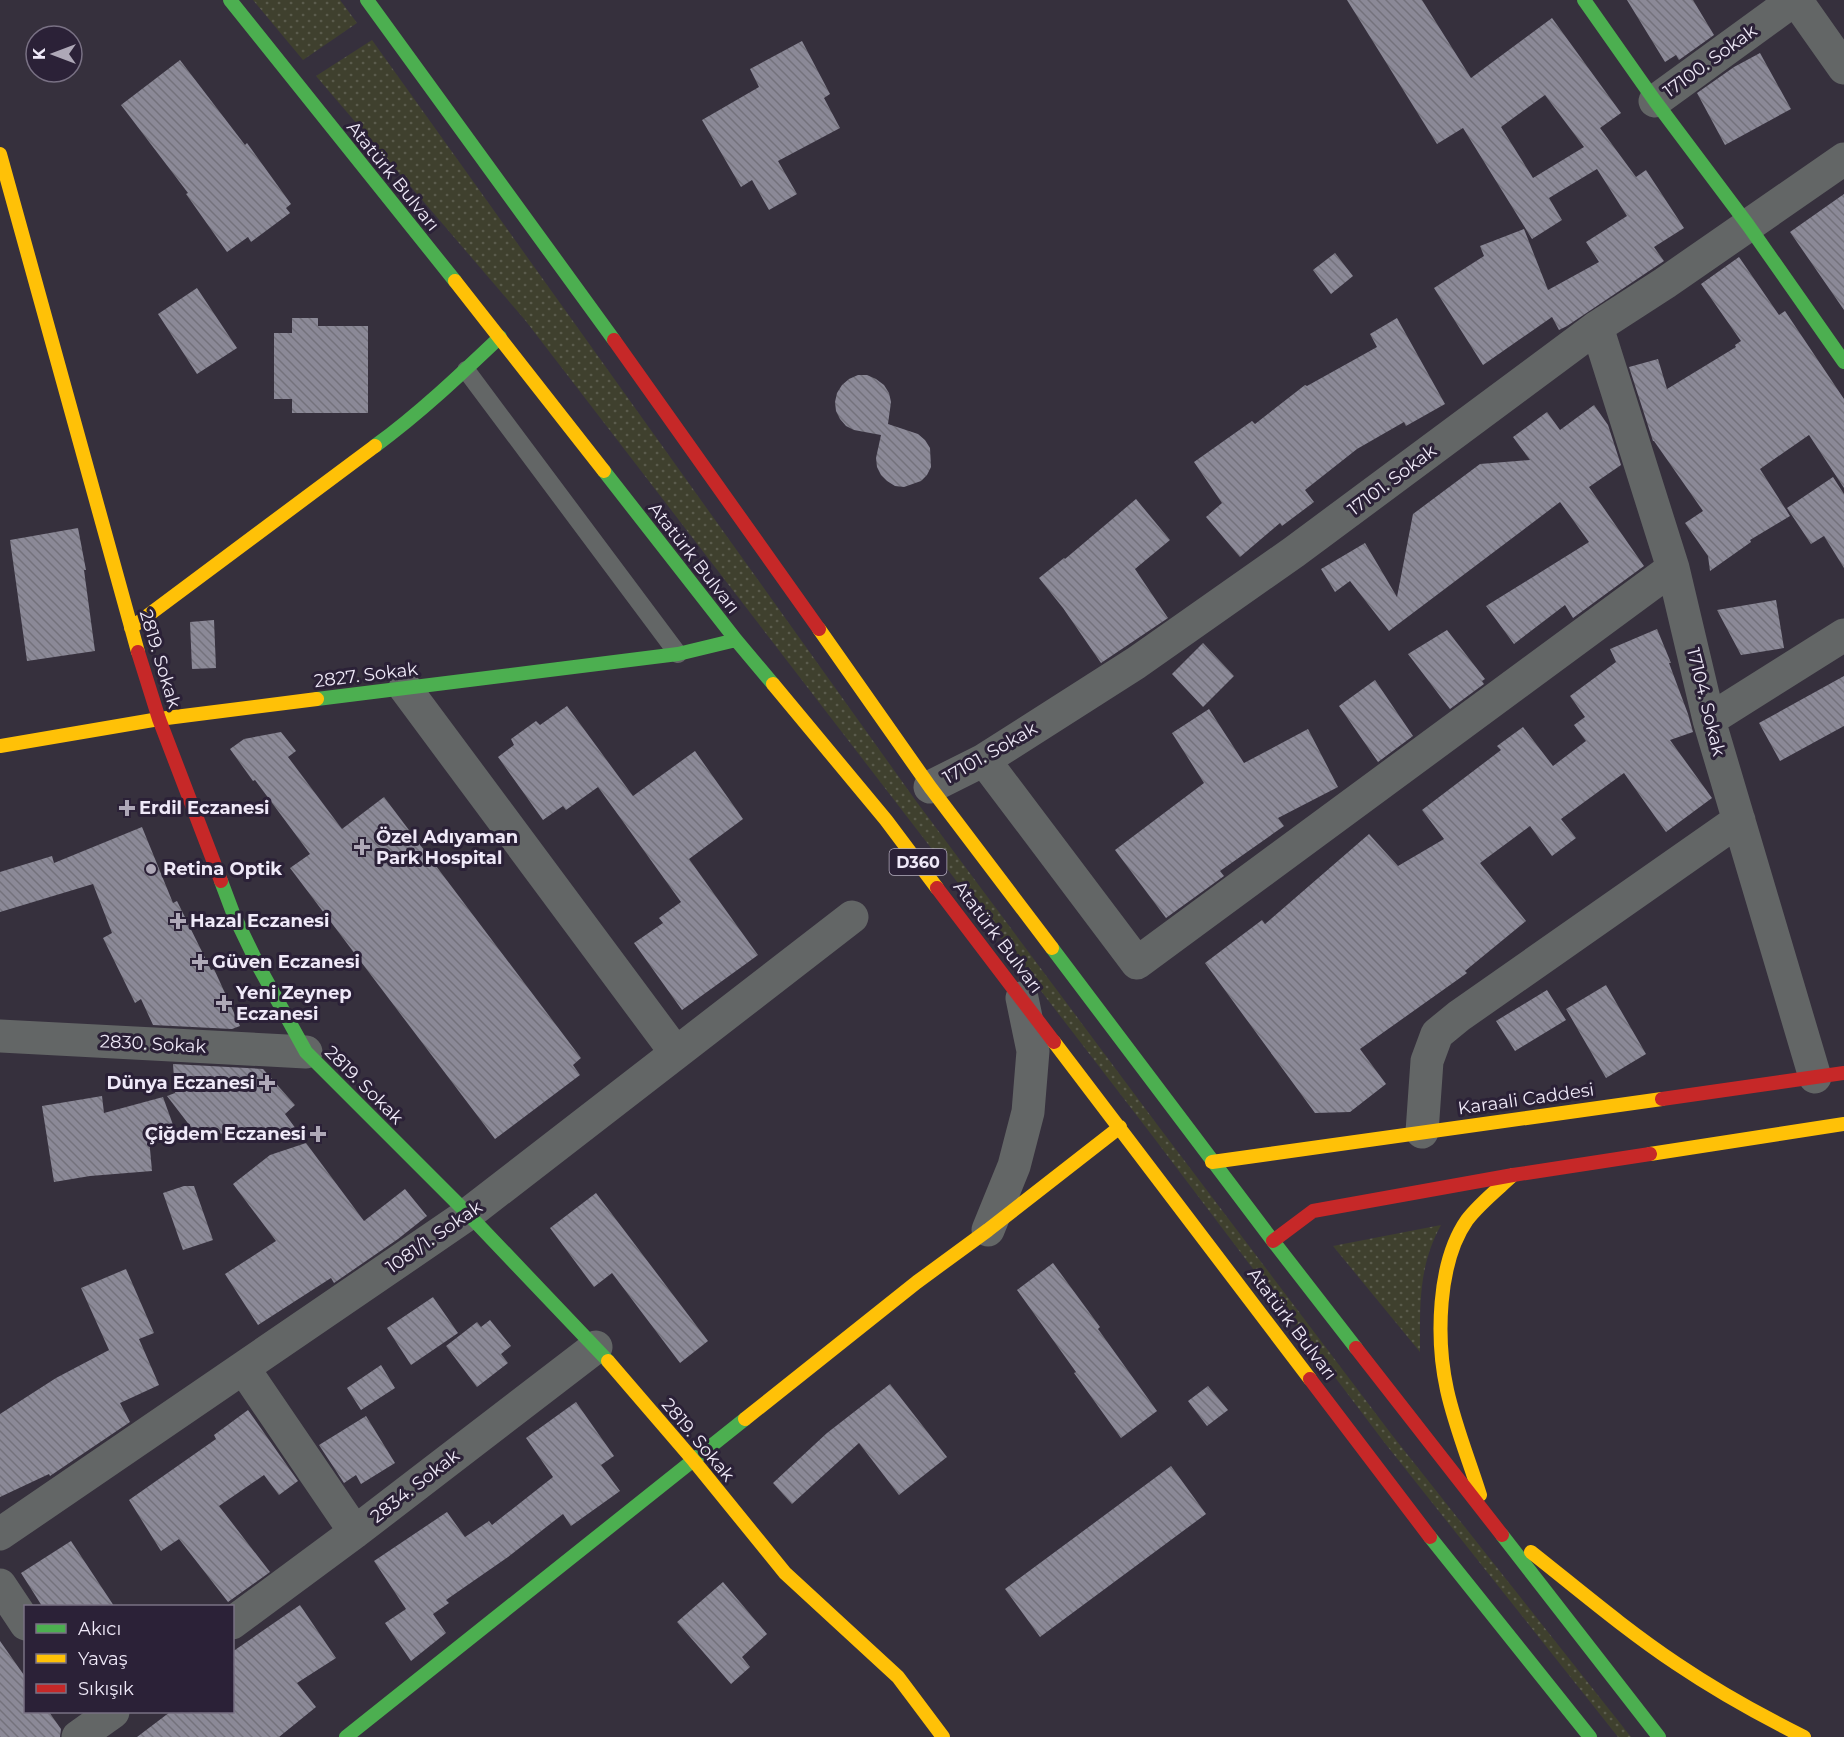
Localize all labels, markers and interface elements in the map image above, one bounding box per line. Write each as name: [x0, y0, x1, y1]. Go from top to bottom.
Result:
street label: 17100. Sokak: [1659, 20, 1761, 102]
north arrow: [24, 24, 84, 84]
text: K: [30, 47, 49, 60]
street label: Atatürk Bulvarı: [342, 117, 444, 235]
street label: 17101. Sokak: [1343, 439, 1441, 520]
street label: Atatürk Bulvarı: [644, 498, 744, 618]
street label: 2819. Sokak: [135, 607, 185, 711]
street label: 17104. Sokak: [1682, 646, 1730, 759]
street label: 2827. Sokak: [313, 658, 419, 692]
street label: 17101. Sokak: [939, 717, 1041, 789]
place label: Erdil Eczanesi: [139, 797, 269, 819]
marker: Erdil Eczanesi: [120, 801, 134, 815]
place label: Özel Adıyaman Park Hospital: [376, 826, 518, 869]
marker: Özel Adıyaman Park Hospital: [353, 838, 371, 856]
road number: D360: [890, 849, 946, 875]
place label: Retina Optik: [163, 858, 282, 880]
marker: Retina Optik: [144, 862, 158, 876]
street label: Atatürk Bulvarı: [949, 877, 1047, 997]
place label: Hazal Eczanesi: [190, 910, 329, 932]
marker: Hazal Eczanesi: [171, 914, 185, 928]
place label: Güven Eczanesi: [212, 951, 360, 973]
marker: Güven Eczanesi: [193, 955, 207, 969]
place label: Yeni Zeynep Eczanesi: [235, 982, 352, 1025]
marker: Yeni Zeynep Eczanesi: [217, 996, 231, 1010]
street label: 2830. Sokak: [99, 1030, 207, 1058]
street label: 2819. Sokak: [320, 1041, 408, 1129]
place label: Dünya Eczanesi: [107, 1072, 255, 1094]
marker: Dünya Eczanesi: [260, 1076, 274, 1090]
street label: Karaali Caddesi: [1456, 1079, 1596, 1119]
place label: Çiğdem Eczanesi: [145, 1123, 306, 1145]
marker: Çiğdem Eczanesi: [311, 1127, 325, 1141]
street label: 1081/1. Sokak: [382, 1196, 487, 1278]
street label: Atatürk Bulvarı: [1243, 1264, 1341, 1384]
street label: 2819. Sokak: [657, 1394, 739, 1486]
street label: 2834. Sokak: [366, 1444, 464, 1528]
legend: [24, 1605, 234, 1713]
text: Akıcı: [78, 1618, 121, 1640]
text: Yavaş: [78, 1648, 128, 1670]
text: Sıkışık: [78, 1678, 134, 1700]

